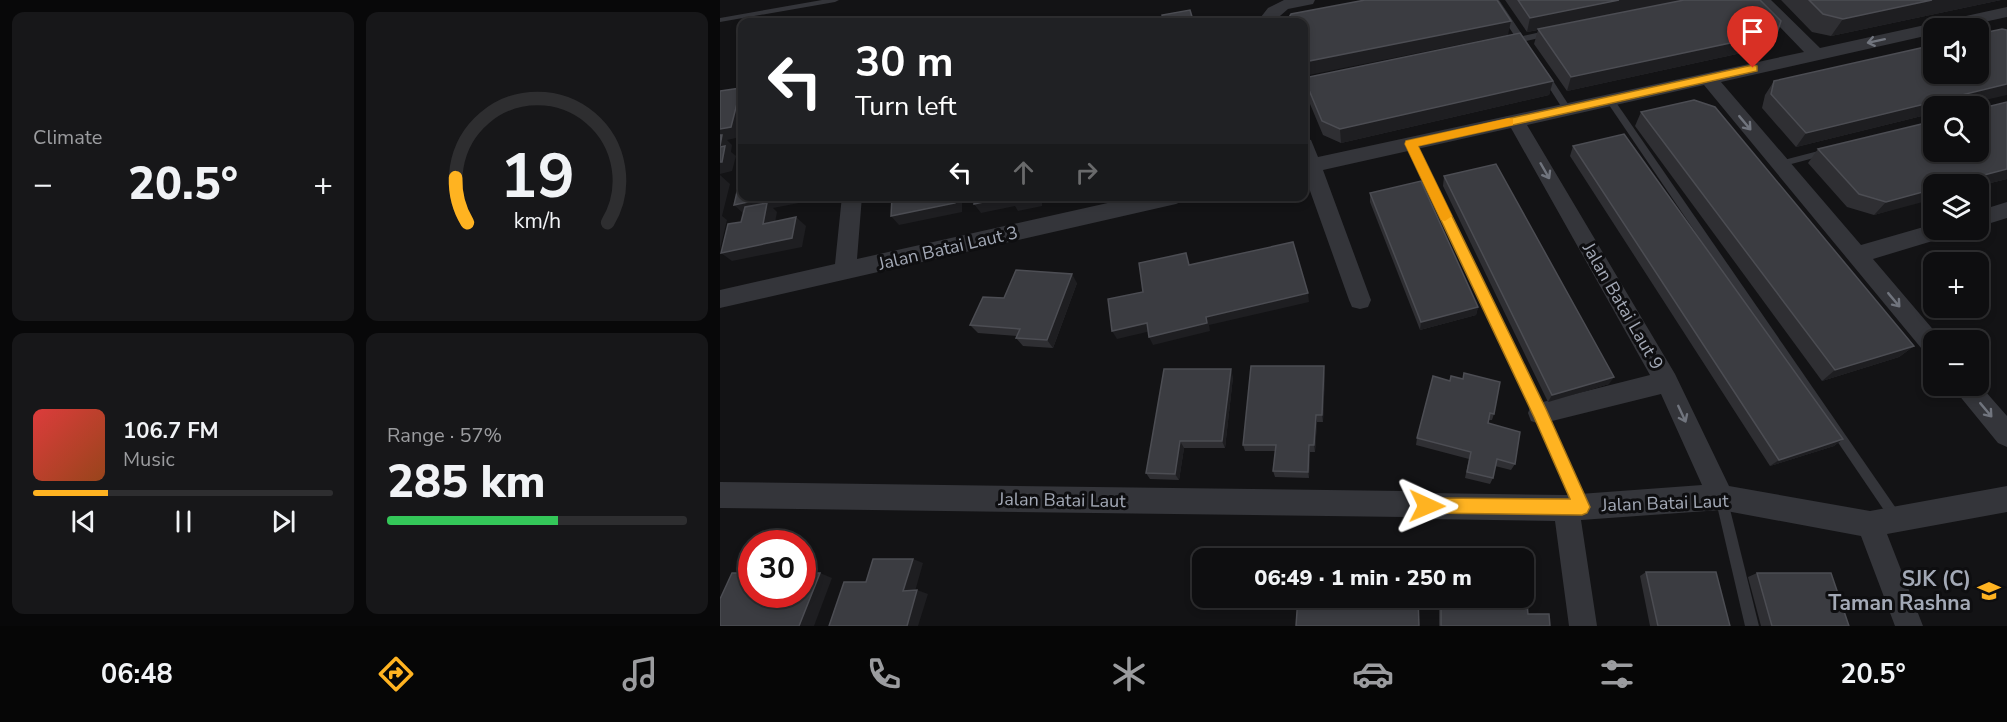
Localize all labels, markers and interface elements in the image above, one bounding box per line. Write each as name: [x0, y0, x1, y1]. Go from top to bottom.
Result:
pin: [1727, 6, 1778, 68]
icon: arrive: [1736, 15, 1769, 48]
map controls: [1923, 18, 1989, 396]
button: sound: [1923, 18, 1989, 84]
text: 30 m: [855, 34, 954, 91]
one-way arrow: [1867, 36, 1887, 47]
icon: left: [756, 42, 834, 120]
text: Turn left: [855, 88, 956, 125]
button: search: [1923, 96, 1989, 162]
one-way arrow: [1739, 115, 1752, 131]
text: Climate: [33, 124, 102, 151]
text: 19: [500, 134, 574, 219]
text: 20.5°: [128, 154, 238, 215]
icon: left: [944, 156, 977, 189]
icon: ahead: [1007, 156, 1040, 189]
icon: right: [1070, 156, 1103, 189]
text: −: [33, 162, 53, 207]
text: +: [313, 162, 333, 207]
one-way arrow: [1539, 162, 1551, 179]
button: layers: [1923, 174, 1989, 240]
text: km/h: [513, 207, 561, 237]
street label: Jalan Batai Laut 3: [875, 220, 1020, 276]
street label: Jalan Batai Laut 9: [1576, 237, 1669, 374]
button: +: [1923, 252, 1989, 318]
one-way arrow: [1888, 292, 1901, 308]
button: −: [1923, 330, 1989, 396]
one-way arrow: [1980, 402, 1993, 418]
one-way arrow: [1676, 405, 1688, 423]
text: 106.7 FM: [123, 416, 219, 446]
text: Range · 57%: [387, 422, 502, 449]
text: Music: [123, 446, 175, 473]
text: 285 km: [387, 452, 546, 513]
position arrow: [1395, 474, 1459, 538]
street label: Jalan Batai Laut: [997, 487, 1126, 513]
street label: Jalan Batai Laut: [1600, 489, 1730, 517]
icon: previous: [67, 505, 100, 538]
icon: pause: [167, 505, 200, 538]
icon: next: [267, 505, 300, 538]
speed limit sign: 30: [738, 530, 816, 608]
text: 06:49 · 1 min · 250 m: [1254, 563, 1472, 593]
place label: SJK (C) Taman Rashna: [1828, 565, 1971, 617]
school or university icon: SJK (C) Taman Rashna: [1976, 578, 2002, 604]
icon: directions: [375, 653, 417, 695]
icon: music: [619, 653, 661, 695]
icon: phone: [863, 653, 905, 695]
icon: climate: [1108, 653, 1150, 695]
icon: car: [1352, 653, 1394, 695]
icon: filters: [1596, 653, 1638, 695]
text: 06:48: [101, 656, 173, 693]
text: 20.5°: [1840, 656, 1906, 693]

